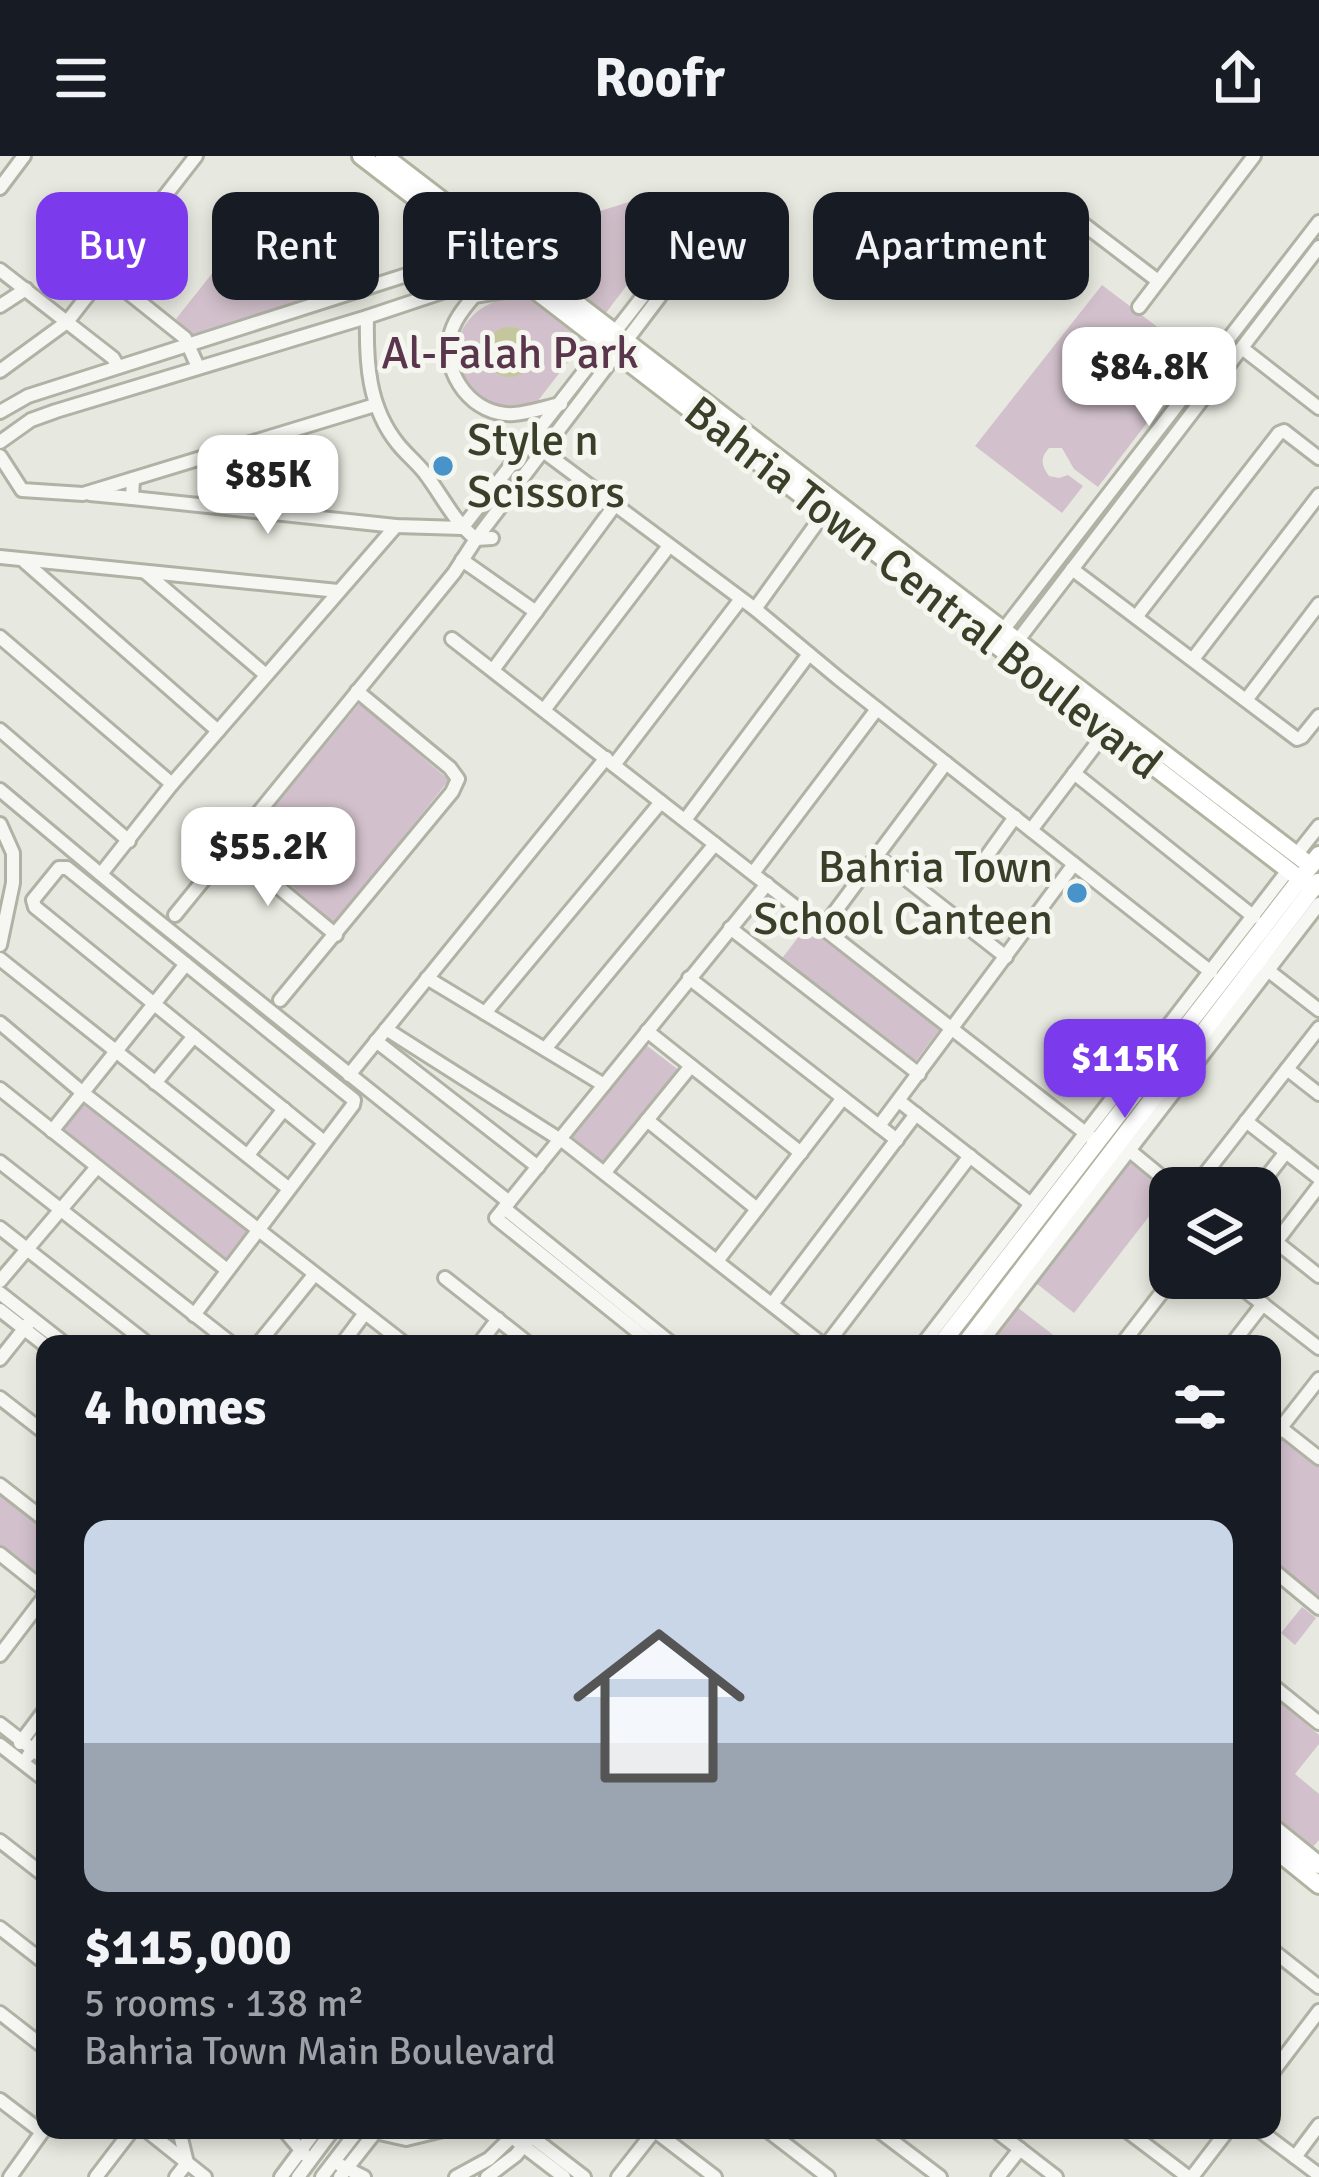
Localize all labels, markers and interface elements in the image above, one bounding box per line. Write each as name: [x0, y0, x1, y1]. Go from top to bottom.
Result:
icon: menu: [48, 45, 114, 111]
text: Roofr: [594, 45, 725, 112]
icon: share: [1205, 45, 1271, 111]
chip: Buy: [36, 192, 188, 300]
chip: Rent: [212, 192, 379, 300]
chip: Filters: [403, 192, 601, 300]
chip: New: [625, 192, 789, 300]
chip: Apartment: [813, 192, 1089, 300]
park label: Al-Falah Park: [381, 326, 639, 381]
pin: $84.8K: [1051, 327, 1247, 429]
text: $84.8K: [1089, 342, 1209, 390]
street label: Bahria Town Central Boulevard: [674, 385, 1172, 791]
place label: Style n Scissors: [467, 413, 625, 520]
pin: $85K: [197, 435, 339, 537]
text: $85K: [224, 450, 312, 498]
marker: Style n Scissors: [430, 453, 456, 479]
pin: $55.2K: [170, 807, 366, 909]
text: $55.2K: [208, 822, 328, 870]
place label: Bahria Town School Canteen: [753, 840, 1053, 947]
marker: Bahria Town School Canteen: [1064, 880, 1090, 906]
pin: $115K: [1041, 1019, 1209, 1121]
text: $115K: [1071, 1034, 1179, 1082]
map controls: [1149, 1167, 1281, 1299]
button: layers: [1149, 1167, 1281, 1299]
icon: filters: [1167, 1374, 1233, 1440]
text: 4 homes: [84, 1376, 266, 1439]
icon: home: [551, 1598, 767, 1814]
text: $115,000: [84, 1916, 292, 1979]
text: 5 rooms · 138 m²: [84, 1979, 364, 2027]
text: Bahria Town Main Boulevard: [84, 2027, 556, 2075]

